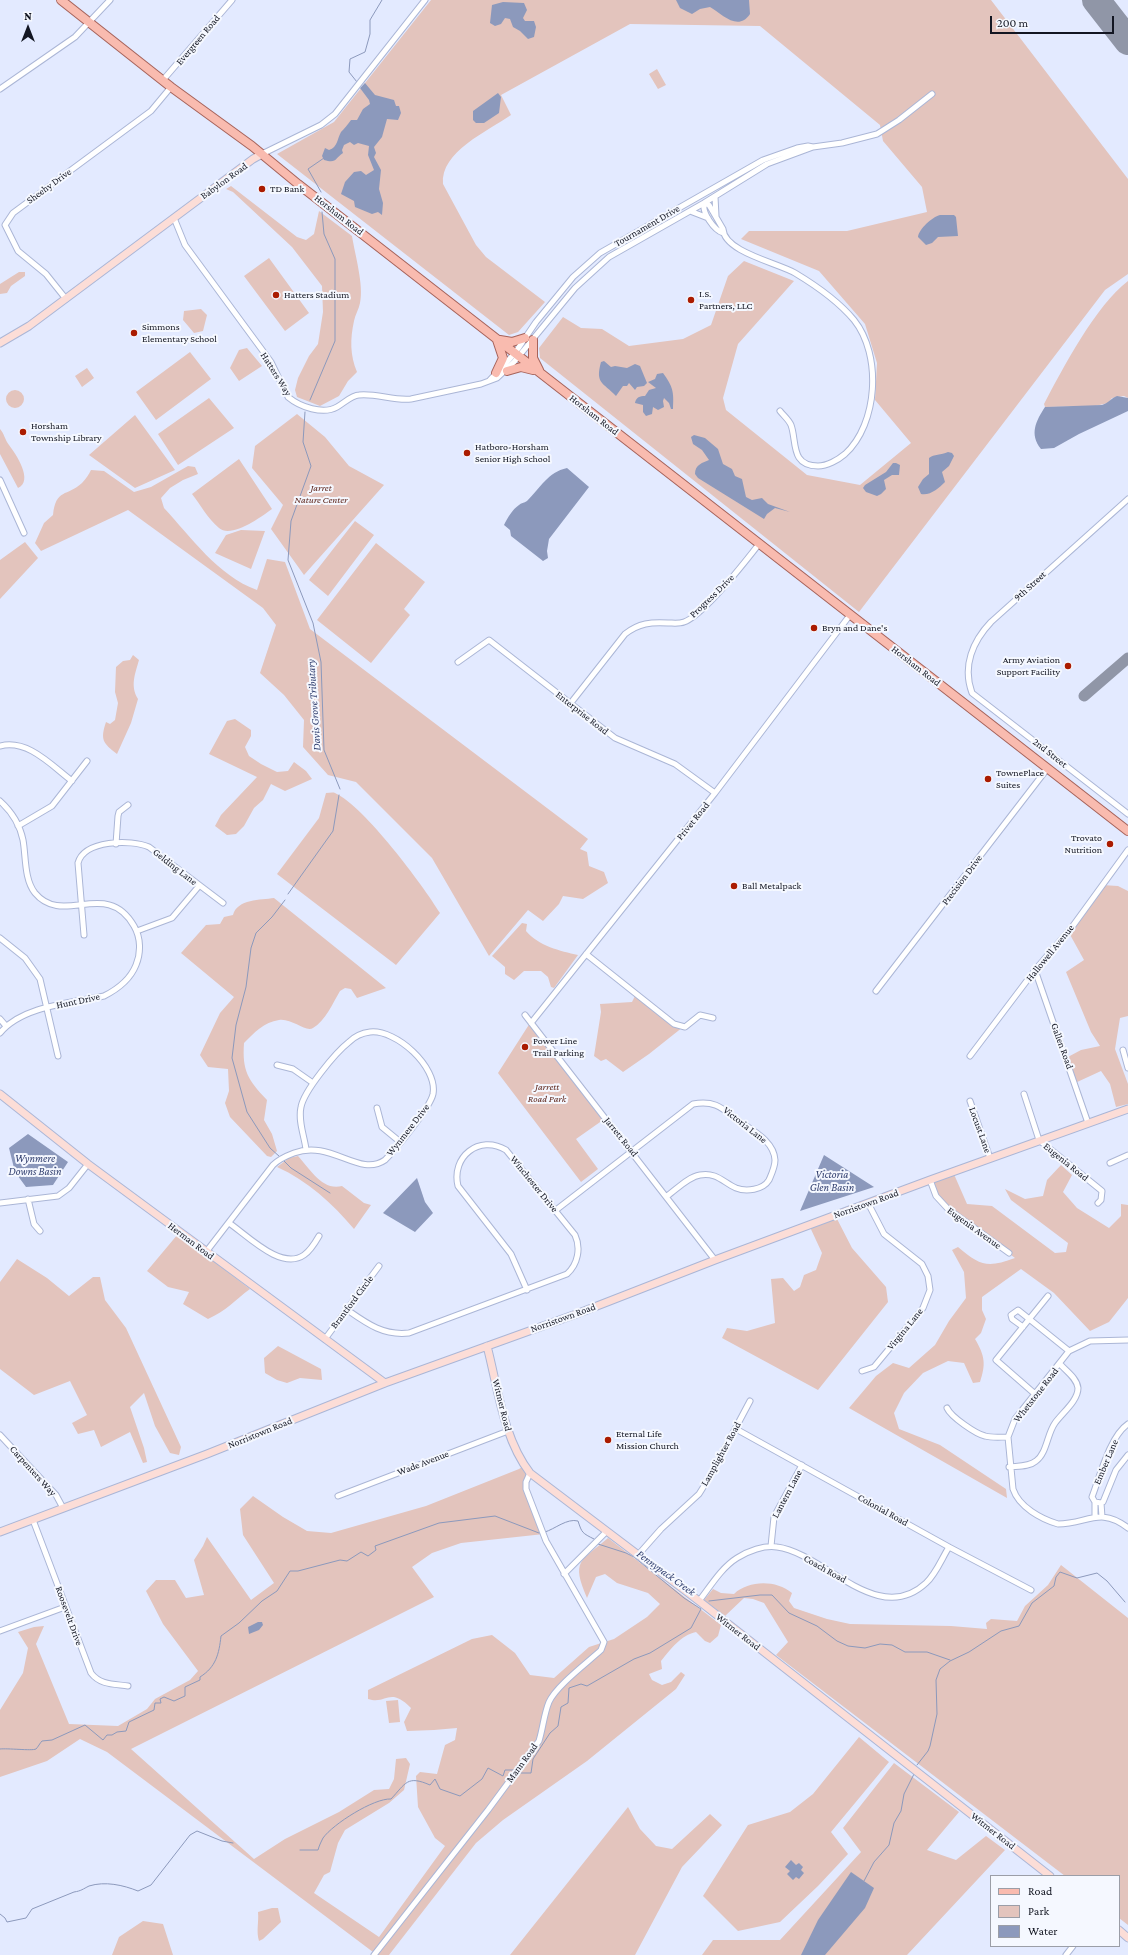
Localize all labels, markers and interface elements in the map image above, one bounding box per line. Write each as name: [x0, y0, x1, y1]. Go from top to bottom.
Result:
north arrow: [8, 8, 48, 48]
scale bar: [992, 8, 1116, 34]
text: N: [24, 10, 32, 22]
street label: Evergreen Road: [173, 12, 223, 68]
text: 200 m: [997, 16, 1028, 30]
street label: Babylon Road: [198, 160, 250, 202]
street label: Sheehy Drive: [24, 166, 74, 206]
place label: TD Bank: [270, 183, 304, 195]
marker: TD Bank: [257, 184, 267, 194]
street label: Horsham Road: [312, 192, 366, 238]
street label: Tournament Drive: [612, 202, 682, 250]
place label: I.S. Partners, LLC: [699, 288, 752, 312]
place label: Hatters Stadium: [284, 289, 349, 301]
marker: Hatters Stadium: [271, 290, 281, 300]
marker: I.S. Partners, LLC: [686, 295, 696, 305]
place label: Simmons Elementary School: [142, 321, 217, 344]
marker: Simmons Elementary School: [129, 328, 139, 338]
street label: Hatters Way: [258, 350, 294, 398]
street label: Horsham Road: [567, 392, 621, 438]
place label: Horsham Township Library: [31, 420, 102, 444]
marker: Horsham Township Library: [18, 427, 28, 437]
place label: Hatboro-Horsham Senior High School: [475, 441, 550, 464]
marker: Hatboro-Horsham Senior High School: [462, 448, 472, 458]
park label: Jarret Nature Center: [294, 482, 348, 506]
street label: 9th Street: [1011, 568, 1049, 604]
street label: Progress Drive: [687, 572, 737, 620]
place label: Bryn and Dane's: [822, 622, 887, 634]
marker: Bryn and Dane's: [809, 623, 819, 633]
street label: Horsham Road: [889, 643, 943, 689]
place label: Army Aviation Support Facility: [997, 654, 1060, 678]
water label: Davis Grove Tributary: [304, 659, 324, 751]
marker: Army Aviation Support Facility: [1063, 661, 1073, 671]
street label: Enterprise Road: [553, 689, 611, 737]
street label: 2nd Street: [1030, 736, 1070, 770]
place label: TownePlace Suites: [996, 767, 1044, 790]
marker: TownePlace Suites: [983, 774, 993, 784]
street label: Privet Road: [674, 800, 712, 842]
place label: Trovato Nutrition: [1064, 832, 1102, 856]
marker: Trovato Nutrition: [1105, 839, 1115, 849]
street label: Gelding Lane: [151, 846, 199, 888]
street label: Precision Drive: [939, 852, 985, 908]
place label: Ball Metalpack: [742, 880, 801, 892]
marker: Ball Metalpack: [729, 881, 739, 891]
street label: Hallowell Avenue: [1023, 922, 1077, 984]
street label: Hunt Drive: [55, 991, 101, 1011]
street label: Gallen Road: [1048, 1021, 1076, 1071]
place label: Power Line Trail Parking: [533, 1035, 584, 1058]
marker: Power Line Trail Parking: [520, 1042, 530, 1052]
park label: Jarrett Road Park: [528, 1081, 566, 1104]
street label: Wynmere Drive: [384, 1102, 432, 1158]
street label: Victoria Lane: [721, 1104, 769, 1146]
street label: Locust Lane: [966, 1105, 994, 1155]
street label: Jarrett Road: [601, 1115, 641, 1159]
street label: Eugenia Road: [1041, 1140, 1091, 1184]
water label: Wynmere Downs Basin: [8, 1152, 62, 1178]
street label: Winchester Drive: [507, 1153, 561, 1215]
water label: Victoria Glen Basin: [810, 1168, 854, 1194]
street label: Norristown Road: [832, 1187, 900, 1221]
street label: Eugenia Avenue: [945, 1204, 1003, 1252]
street label: Herman Road: [166, 1220, 216, 1262]
street label: Brantford Circle: [328, 1273, 376, 1331]
street label: Norristown Road: [529, 1301, 597, 1335]
street label: Virgina Lane: [885, 1306, 925, 1352]
street label: Whetstone Road: [1011, 1365, 1061, 1425]
street label: Witmer Road: [490, 1378, 514, 1432]
street label: Norristown Road: [226, 1415, 294, 1451]
street label: Lamplighter Road: [698, 1420, 744, 1488]
place label: Eternal Life Mission Church: [616, 1428, 679, 1452]
marker: Eternal Life Mission Church: [603, 1435, 613, 1445]
street label: Ember Lane: [1091, 1438, 1121, 1486]
street label: Carpenters Way: [7, 1443, 59, 1499]
street label: Wade Avenue: [395, 1448, 451, 1478]
street label: Lantern Lane: [769, 1468, 805, 1520]
street label: Colonial Road: [856, 1491, 910, 1529]
water label: Pennypack Creek: [634, 1547, 698, 1599]
street label: Coach Road: [802, 1552, 848, 1586]
street label: Roosevelt Drive: [53, 1585, 85, 1647]
street label: Witmer Road: [713, 1611, 763, 1653]
street label: Mann Road: [504, 1741, 540, 1785]
street label: Witmer Road: [968, 1810, 1018, 1852]
legend: [990, 1875, 1120, 1947]
text: Road: [1028, 1884, 1052, 1898]
text: Park: [1028, 1904, 1049, 1918]
text: Water: [1028, 1924, 1057, 1938]

